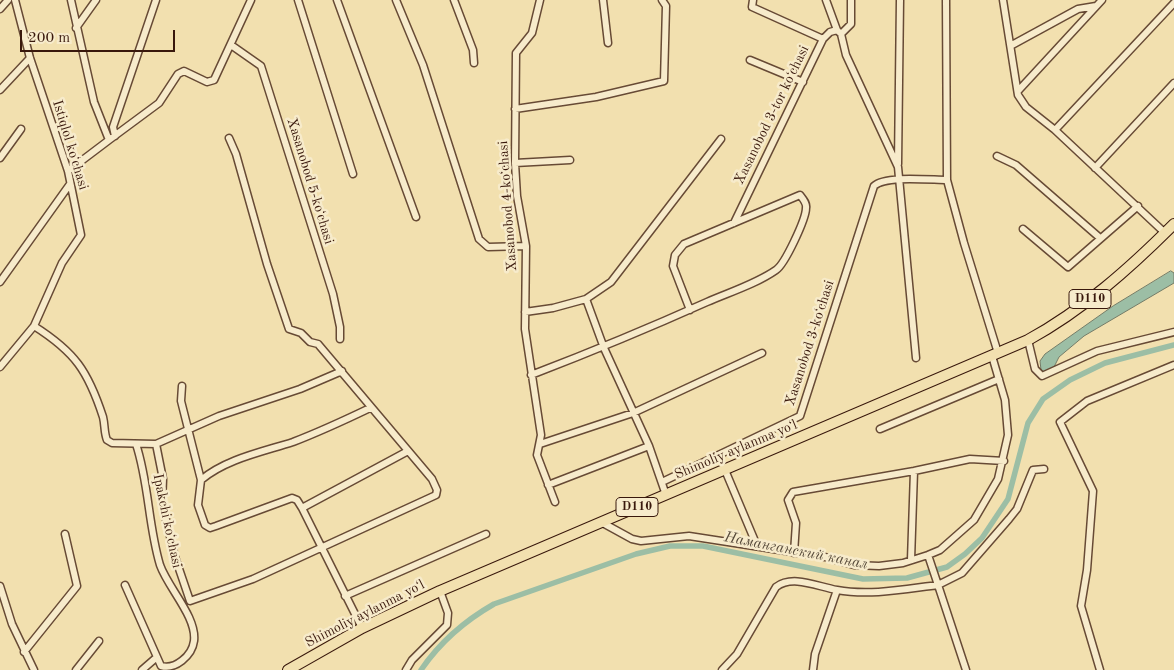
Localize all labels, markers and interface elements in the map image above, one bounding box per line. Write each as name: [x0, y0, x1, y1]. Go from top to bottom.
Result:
scale bar: [22, 20, 178, 52]
text: 200 m: [28, 31, 70, 46]
street label: Xasanobod 3-tor koʻchasi: [731, 43, 813, 187]
street label: Istiqlol koʻchasi: [48, 98, 92, 192]
street label: Xasanobod 5-koʻchasi: [283, 116, 337, 246]
street label: Xasanobod 4-koʻchasi: [495, 140, 521, 272]
street label: Xasanobod 3-koʻchasi: [782, 278, 838, 408]
road number: D110: [1069, 290, 1111, 308]
street label: Shimoliy aylanma yoʻl: [672, 417, 800, 483]
street label: Ipakchi koʻchasi: [149, 472, 185, 570]
road number: D110: [616, 498, 658, 516]
water label: Наманганский канал: [723, 528, 869, 574]
street label: Shimoliy aylanma yoʻl: [303, 577, 427, 651]

